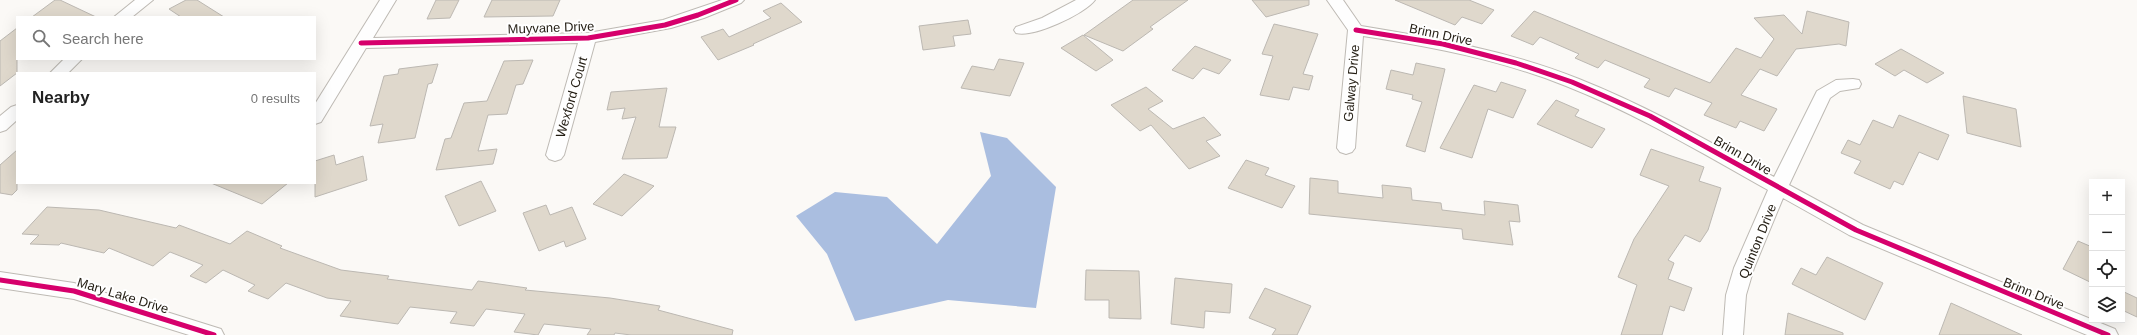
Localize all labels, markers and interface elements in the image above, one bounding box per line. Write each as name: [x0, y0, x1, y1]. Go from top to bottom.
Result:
search box: [16, 16, 316, 60]
street label: Muyvane Drive: [507, 18, 595, 37]
street label: Brinn Drive: [1408, 20, 1474, 49]
icon: search: [30, 27, 52, 49]
text: Search here: [62, 30, 144, 47]
street label: Galway Drive: [1341, 44, 1362, 122]
street label: Wexford Court: [553, 55, 590, 139]
text: Nearby: [32, 88, 90, 107]
text: 0 results: [251, 91, 300, 106]
street label: Brinn Drive: [1711, 133, 1774, 178]
map controls: [2089, 179, 2125, 323]
button: +: [2089, 179, 2125, 215]
street label: Quinton Drive: [1736, 202, 1779, 281]
button: −: [2089, 215, 2125, 251]
button: locate: [2089, 251, 2125, 287]
street label: Mary Lake Drive: [75, 274, 170, 316]
street label: Brinn Drive: [2001, 274, 2066, 312]
button: layers: [2089, 287, 2125, 323]

